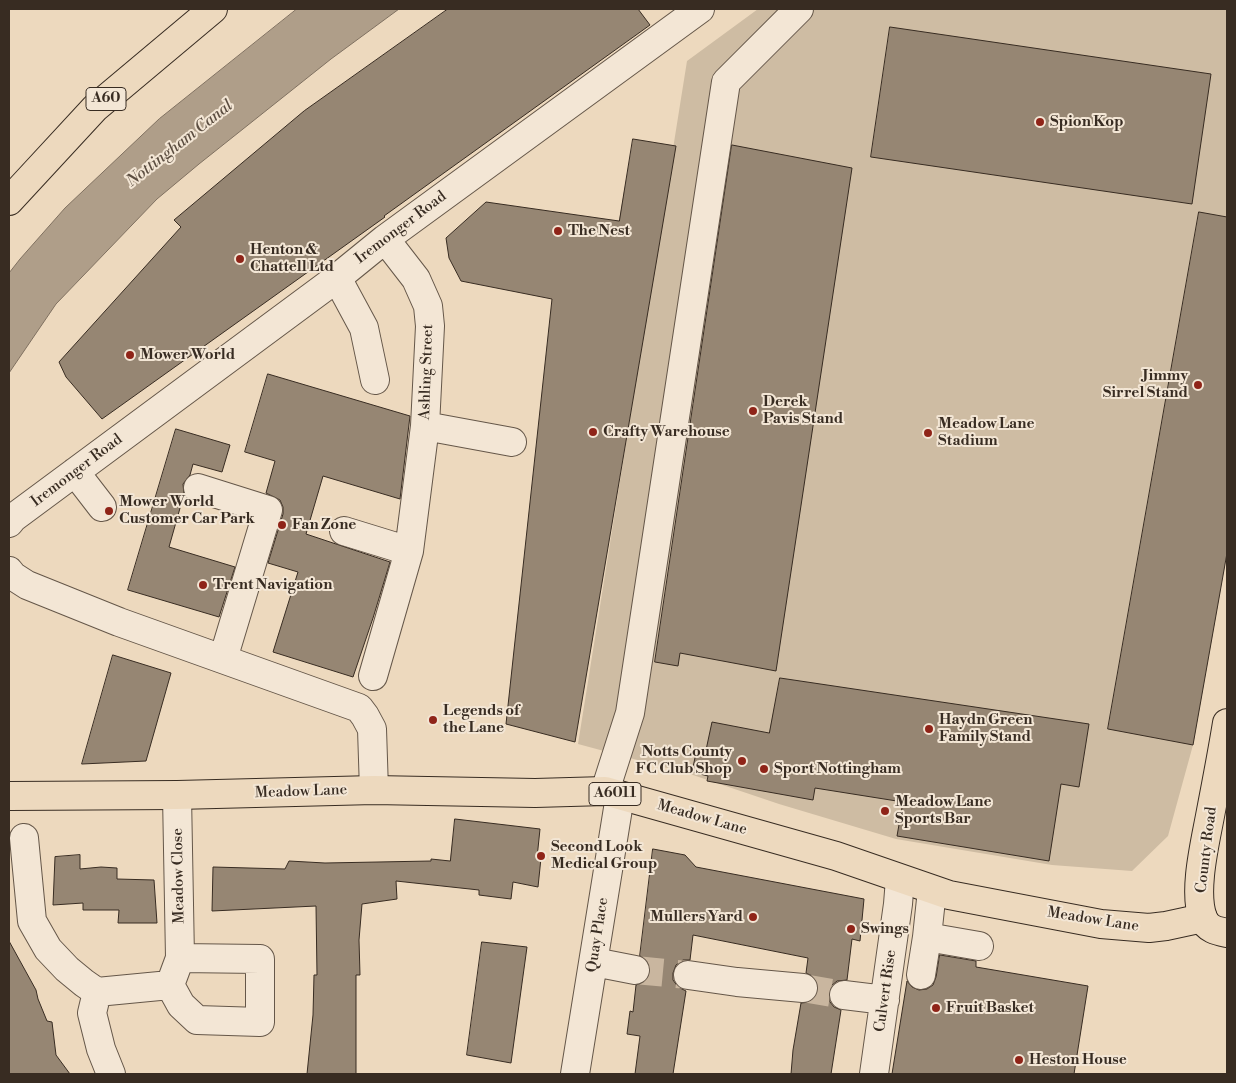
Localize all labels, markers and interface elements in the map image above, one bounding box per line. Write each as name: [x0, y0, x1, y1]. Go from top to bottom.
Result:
road number: A60: [86, 88, 126, 110]
water label: Nottingham Canal: [123, 96, 237, 192]
place label: Spion Kop: [1050, 113, 1124, 131]
marker: Spion Kop: [1034, 116, 1046, 128]
street label: Iremonger Road: [352, 188, 450, 268]
place label: The Nest: [568, 222, 630, 240]
marker: The Nest: [552, 225, 564, 237]
place label: Henton & Chattell Ltd: [250, 241, 334, 276]
marker: Henton & Chattell Ltd: [234, 253, 246, 265]
street label: Ashling Street: [416, 324, 438, 420]
place label: Mower World: [140, 346, 235, 364]
marker: Mower World: [124, 349, 136, 361]
place label: Jimmy Sirrel Stand: [1103, 367, 1188, 402]
marker: Jimmy Sirrel Stand: [1192, 379, 1204, 391]
place label: Derek Pavis Stand: [763, 393, 843, 428]
marker: Derek Pavis Stand: [747, 405, 759, 417]
place label: Meadow Lane Stadium: [938, 415, 1034, 450]
place label: Crafty Warehouse: [603, 423, 730, 441]
marker: Crafty Warehouse: [587, 426, 599, 438]
marker: Meadow Lane Stadium: [922, 427, 934, 439]
street label: Iremonger Road: [28, 431, 126, 511]
place label: Mower World Customer Car Park: [119, 493, 255, 528]
marker: Mower World Customer Car Park: [103, 505, 115, 517]
place label: Fan Zone: [292, 516, 356, 534]
marker: Fan Zone: [276, 519, 288, 531]
place label: Trent Navigation: [213, 576, 332, 594]
marker: Trent Navigation: [197, 579, 209, 591]
place label: Legends of the Lane: [443, 702, 519, 737]
place label: Haydn Green Family Stand: [939, 711, 1033, 746]
marker: Legends of the Lane: [427, 714, 439, 726]
marker: Haydn Green Family Stand: [923, 723, 935, 735]
place label: Notts County FC Club Shop: [636, 743, 732, 778]
marker: Notts County FC Club Shop: [736, 755, 748, 767]
place label: Sport Nottingham: [774, 760, 901, 778]
marker: Sport Nottingham: [758, 763, 770, 775]
street label: Meadow Lane: [254, 781, 348, 803]
road number: A6011: [589, 782, 641, 806]
place label: Meadow Lane Sports Bar: [895, 793, 991, 828]
street label: Meadow Lane: [655, 797, 749, 839]
marker: Meadow Lane Sports Bar: [879, 805, 891, 817]
street label: County Road: [1193, 806, 1221, 894]
street label: Meadow Close: [169, 828, 189, 924]
place label: Second Look Medical Group: [551, 838, 657, 873]
marker: Second Look Medical Group: [535, 850, 547, 862]
street label: Quay Place: [583, 896, 613, 974]
street label: Meadow Lane: [1046, 904, 1140, 936]
place label: Mullers Yard: [650, 908, 743, 926]
marker: Mullers Yard: [747, 911, 759, 923]
place label: Swings: [861, 920, 909, 938]
marker: Swings: [845, 923, 857, 935]
street label: Culvert Rise: [871, 949, 901, 1033]
place label: Fruit Basket: [946, 999, 1034, 1017]
marker: Fruit Basket: [930, 1002, 942, 1014]
place label: Heston House: [1029, 1051, 1127, 1069]
marker: Heston House: [1013, 1054, 1025, 1066]

